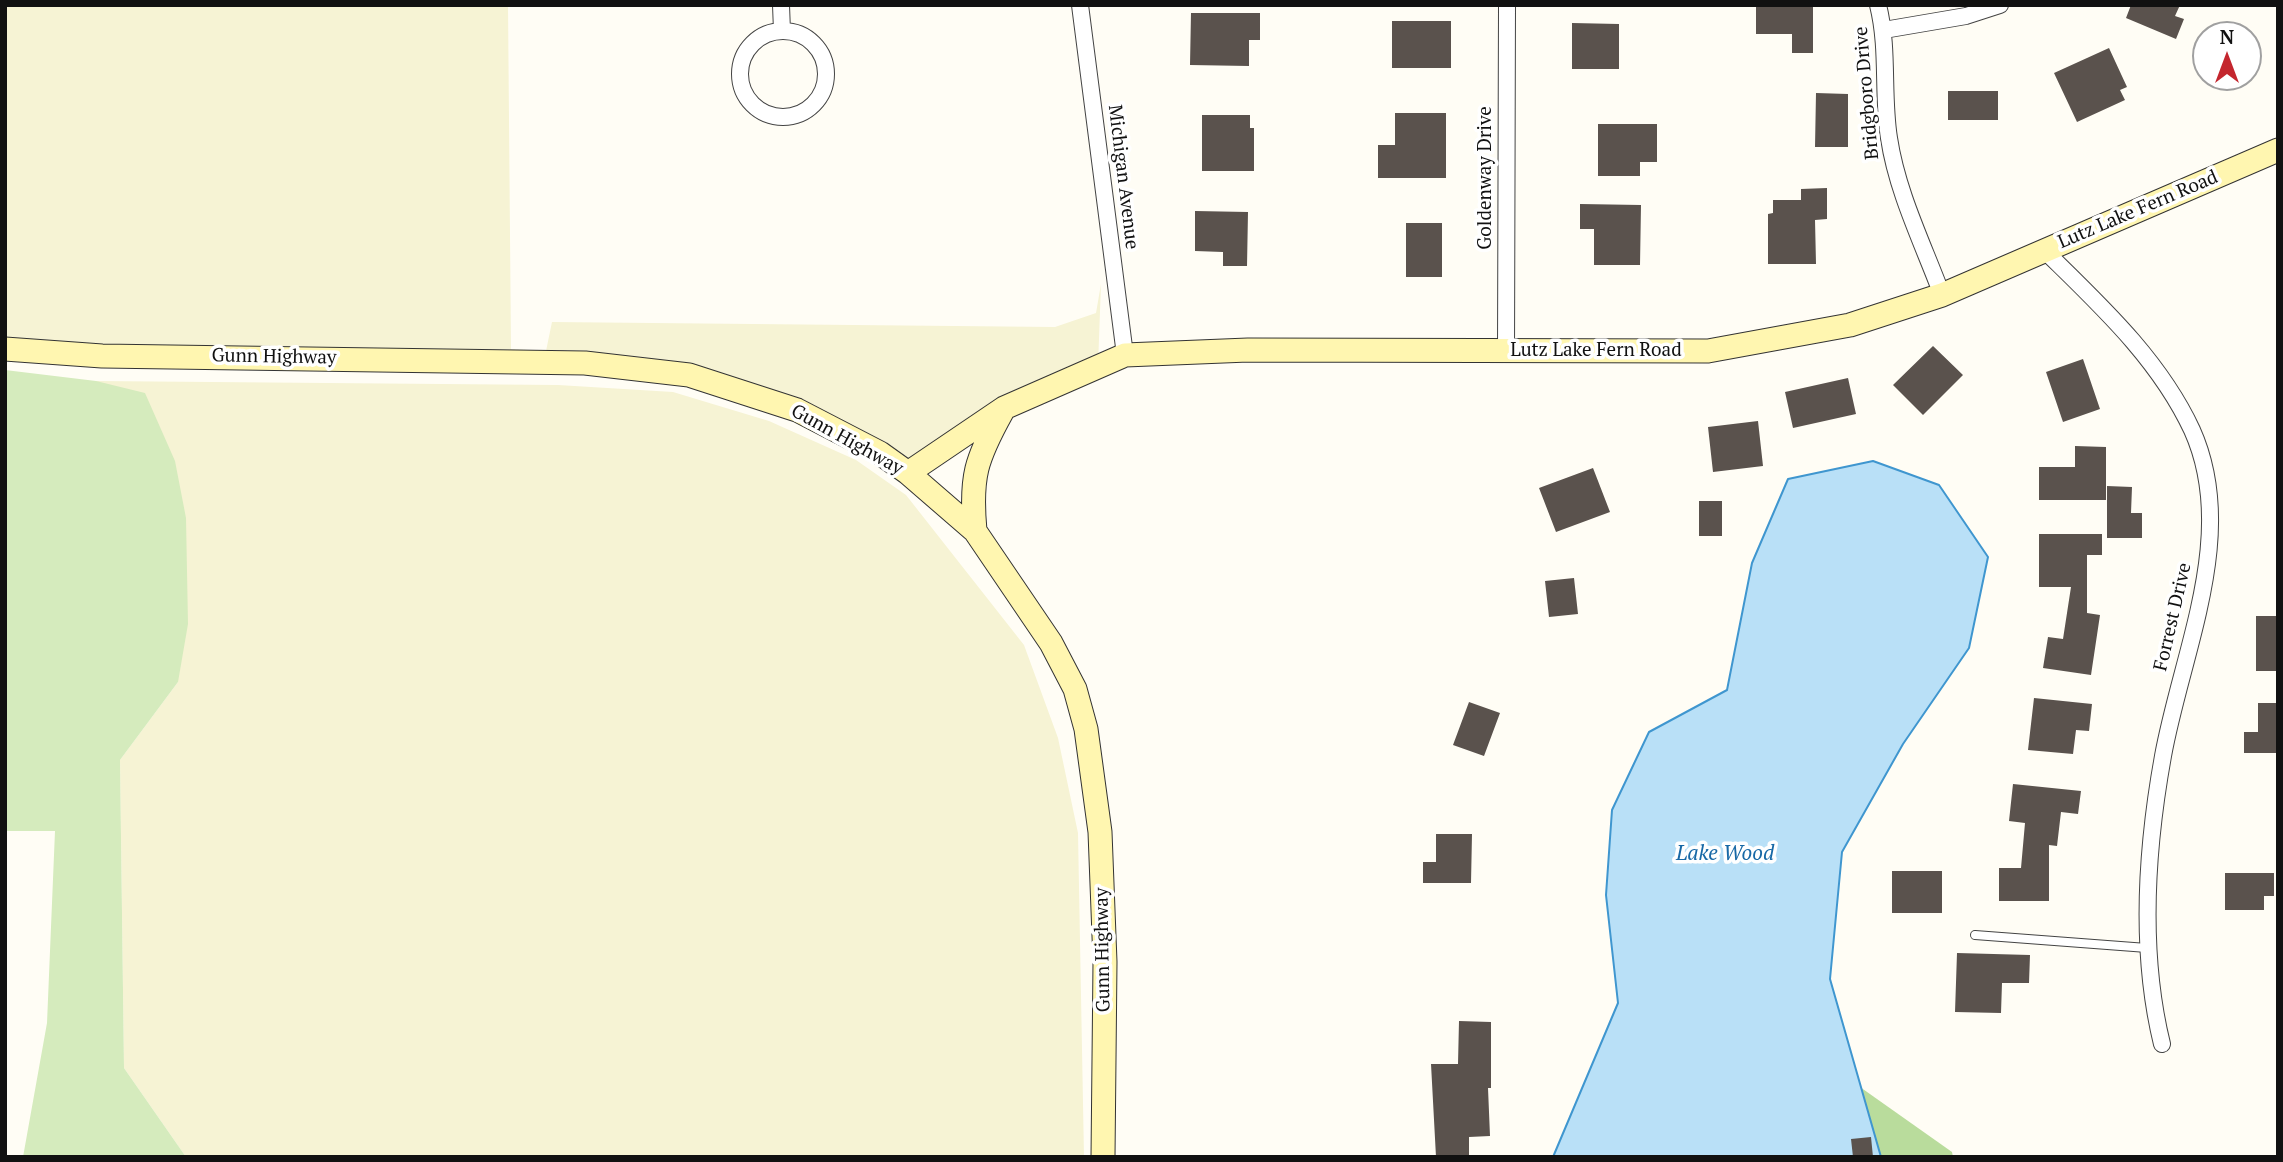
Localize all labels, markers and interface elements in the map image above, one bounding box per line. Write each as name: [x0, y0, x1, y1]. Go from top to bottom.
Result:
north arrow: [2192, 21, 2262, 91]
text: N: [2220, 24, 2234, 49]
street label: Bridgboro Drive: [1850, 25, 1884, 161]
street label: Michigan Avenue: [1103, 103, 1143, 251]
street label: Goldenway Drive: [1475, 106, 1497, 250]
street label: Lutz Lake Fern Road: [2055, 166, 2221, 254]
street label: Lutz Lake Fern Road: [1510, 340, 1682, 362]
street label: Gunn Highway: [211, 345, 337, 369]
street label: Gunn Highway: [787, 400, 907, 480]
street label: Forrest Drive: [2149, 561, 2197, 673]
water label: Lake Wood: [1676, 841, 1774, 867]
street label: Gunn Highway: [1091, 887, 1115, 1013]

